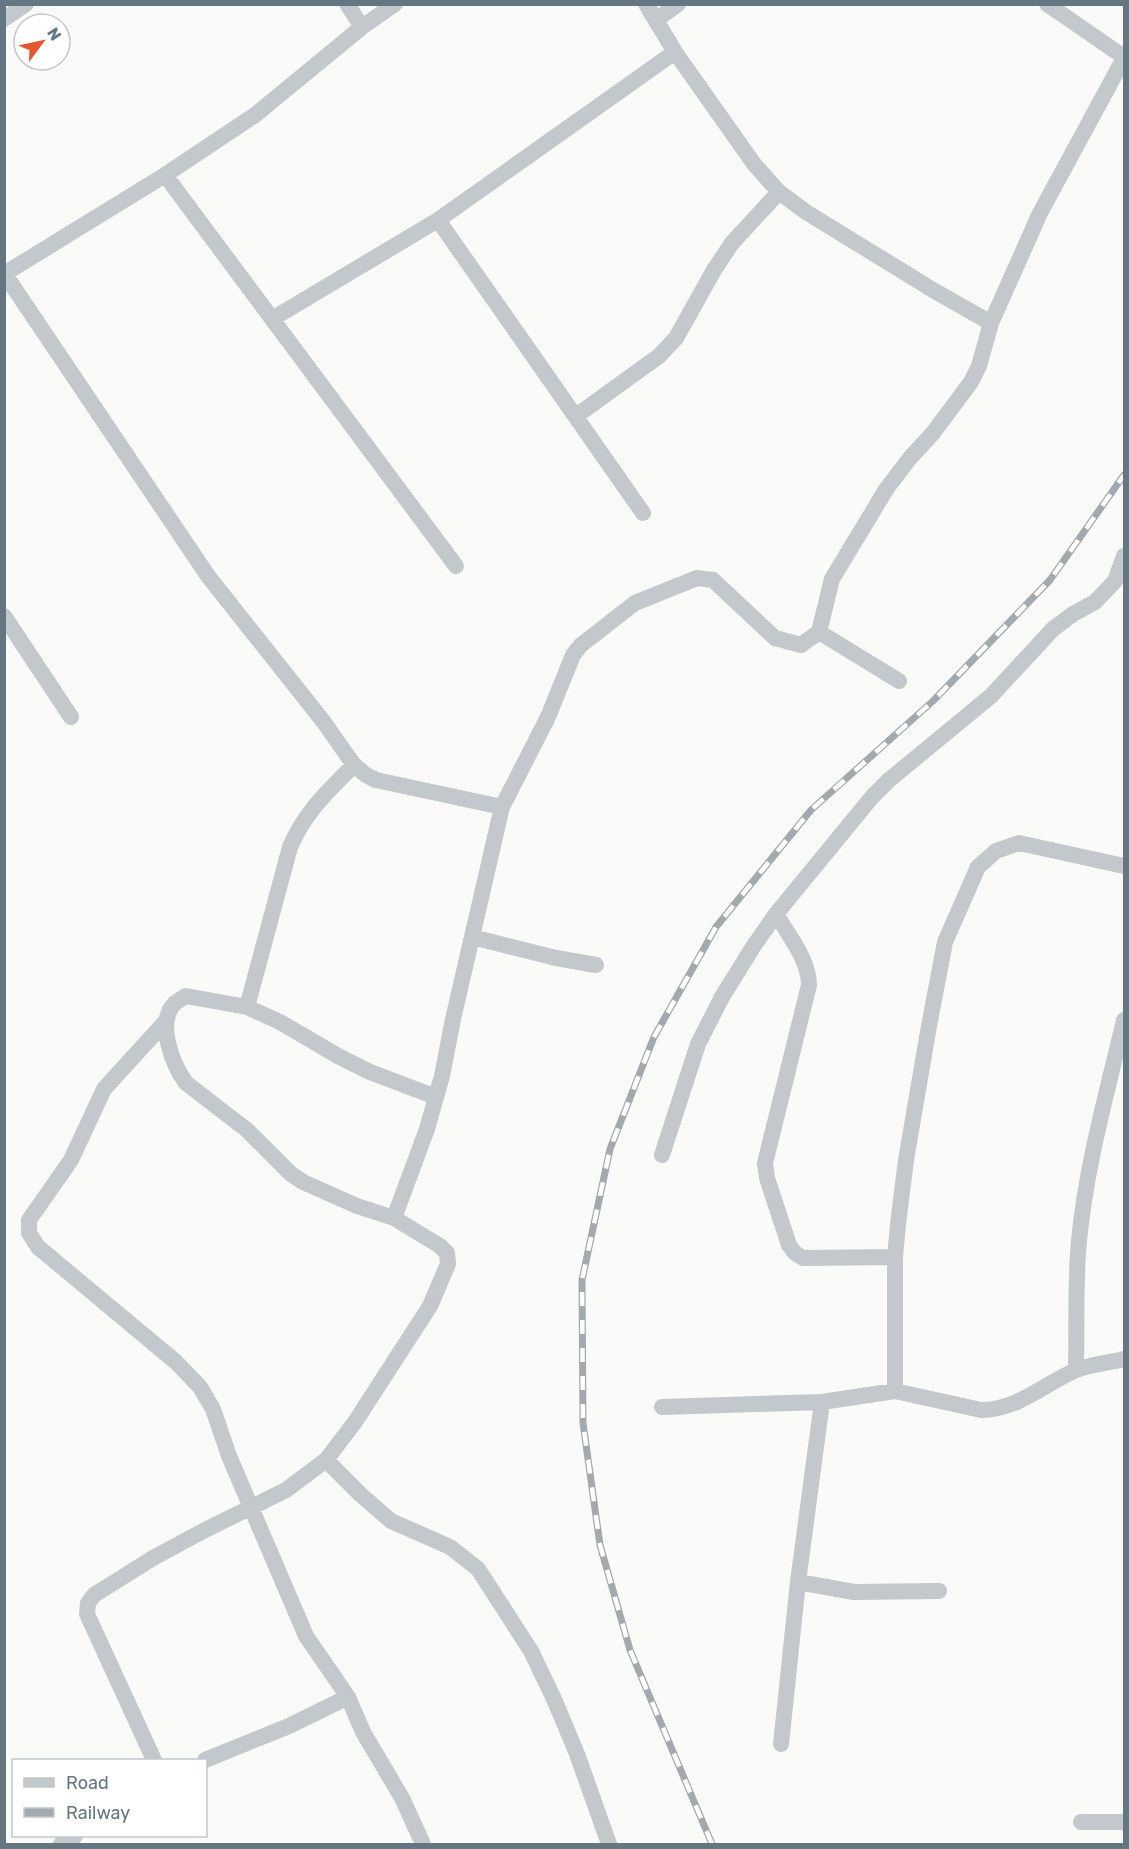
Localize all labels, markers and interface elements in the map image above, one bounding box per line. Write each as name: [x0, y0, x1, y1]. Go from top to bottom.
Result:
north arrow: [12, 12, 72, 72]
text: N: [43, 24, 65, 44]
legend: [12, 1759, 207, 1837]
text: Road: [66, 1772, 109, 1794]
text: Railway: [66, 1802, 130, 1824]

